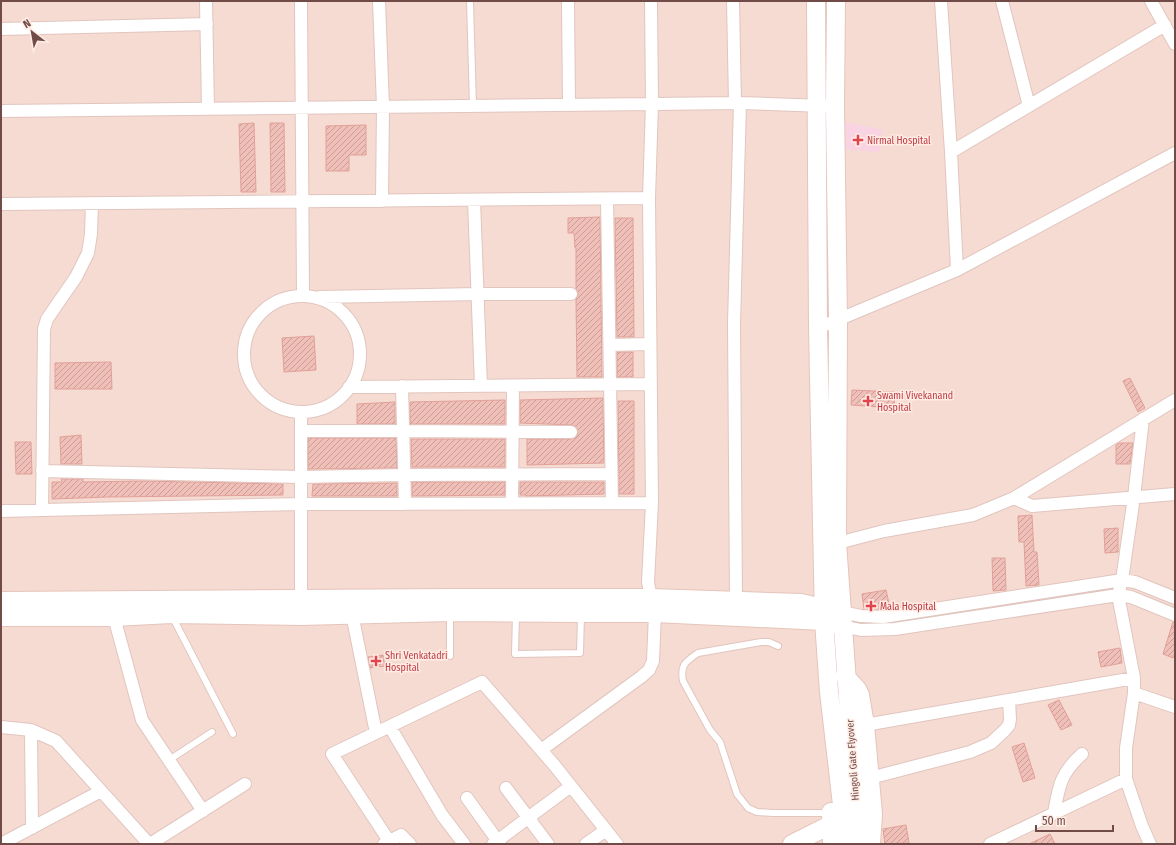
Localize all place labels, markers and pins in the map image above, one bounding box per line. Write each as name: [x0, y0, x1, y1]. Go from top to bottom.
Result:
marker: Nirmal Hospital: [852, 134, 864, 146]
place label: Nirmal Hospital: [867, 135, 931, 147]
place label: Swami Vivekanand Hospital: [877, 390, 953, 414]
marker: Swami Vivekanand Hospital: [862, 395, 874, 407]
marker: Mala Hospital: [865, 600, 877, 612]
place label: Mala Hospital: [880, 601, 936, 613]
place label: Shri Venkatadri Hospital: [385, 650, 448, 674]
marker: Shri Venkatadri Hospital: [370, 655, 382, 667]

